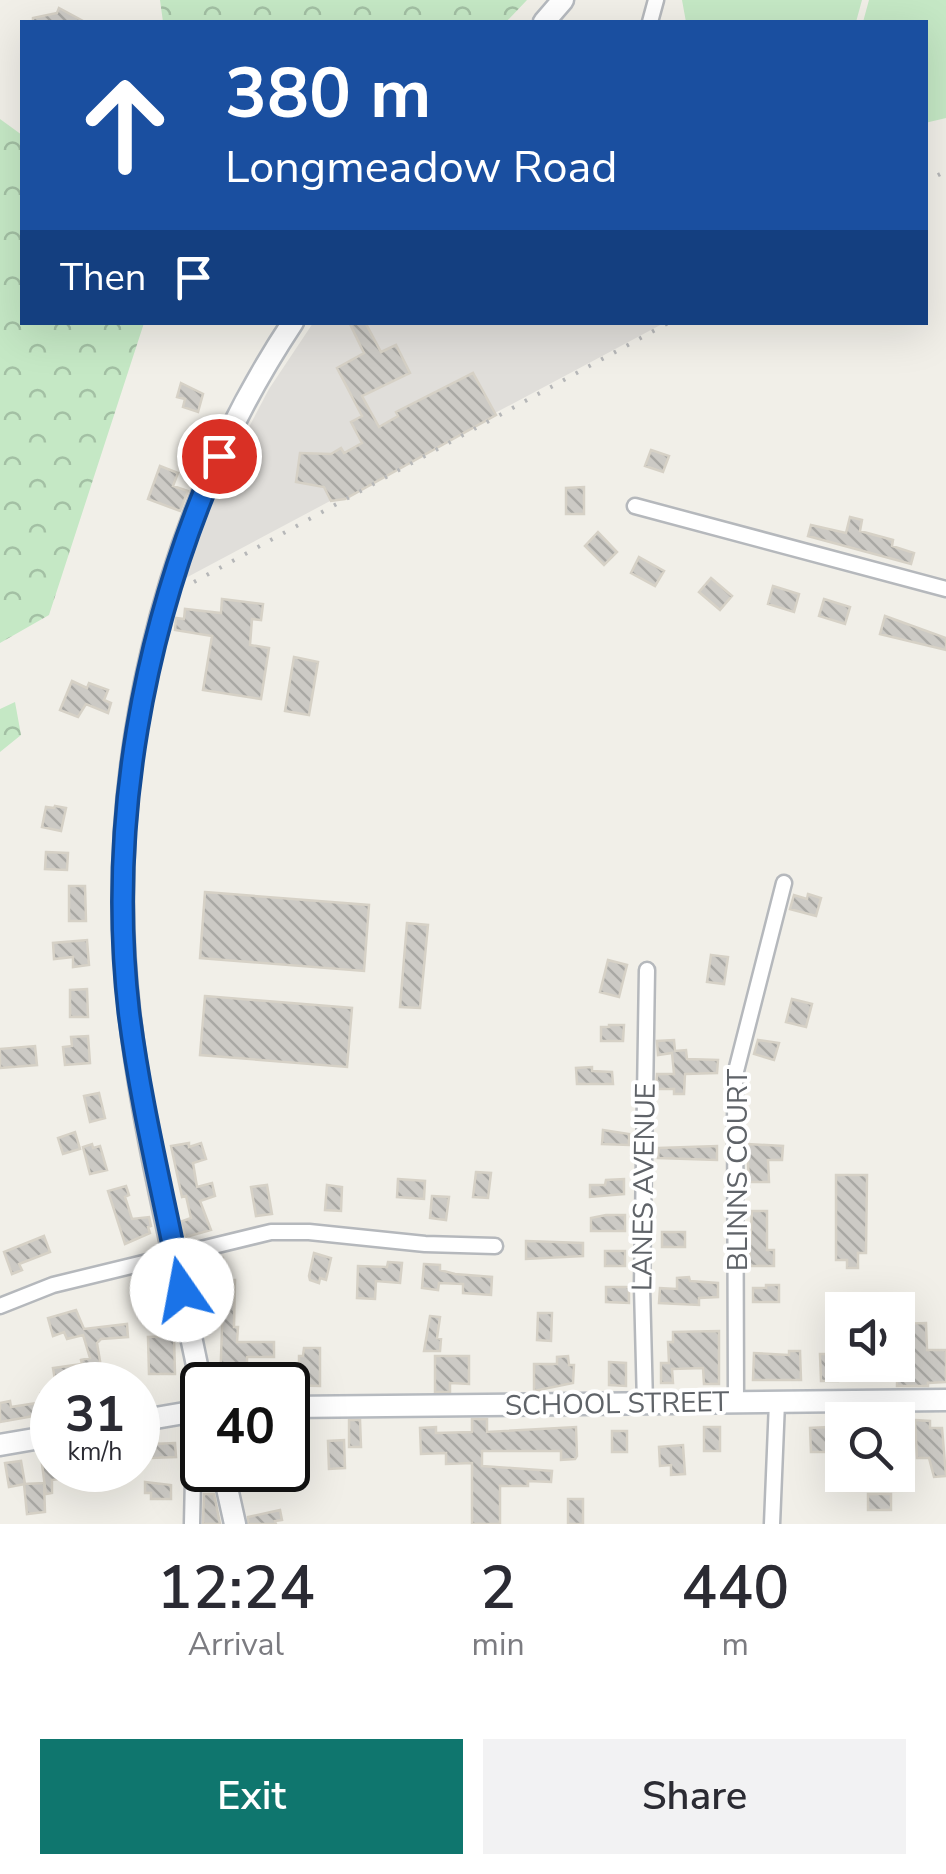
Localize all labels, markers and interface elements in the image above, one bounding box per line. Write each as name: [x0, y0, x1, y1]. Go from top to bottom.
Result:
text: 380 m: [225, 46, 431, 142]
icon: ahead: [60, 60, 190, 190]
text: Longmeadow Road: [225, 137, 618, 198]
icon: arrive: [166, 250, 221, 305]
text: Then: [60, 252, 146, 303]
pin: [177, 414, 262, 499]
icon: arrive: [192, 429, 247, 484]
street label: BLINNS COURT: [719, 1069, 757, 1271]
street label: LANES AVENUE: [623, 1083, 665, 1291]
position arrow: [130, 1238, 234, 1342]
map controls: [825, 1292, 915, 1492]
button: sound: [825, 1292, 915, 1382]
speed limit sign: 40: [180, 1362, 310, 1492]
text: 31: [65, 1380, 125, 1449]
street label: SCHOOL STREET: [505, 1383, 730, 1425]
button: search: [825, 1402, 915, 1492]
text: km/h: [67, 1435, 123, 1469]
text: 12:24: [157, 1547, 315, 1629]
text: 2: [480, 1547, 516, 1629]
text: 440: [681, 1547, 789, 1629]
text: Arrival: [188, 1623, 284, 1666]
text: min: [472, 1623, 525, 1666]
text: m: [722, 1623, 749, 1666]
button: Exit: [40, 1739, 463, 1854]
button: Share: [483, 1739, 906, 1854]

